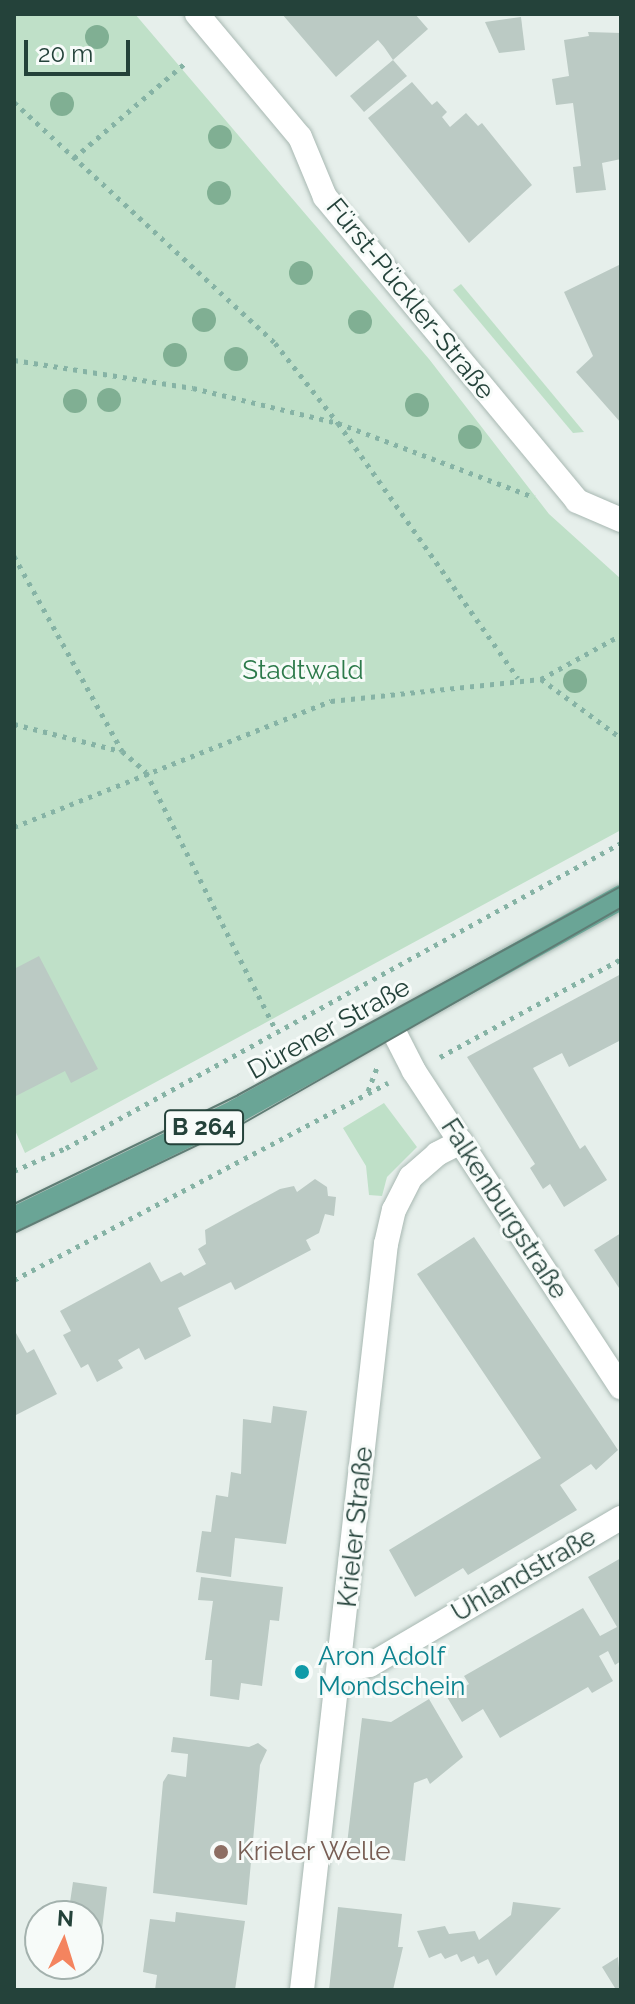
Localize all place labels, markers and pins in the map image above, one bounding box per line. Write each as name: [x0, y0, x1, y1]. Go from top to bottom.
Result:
place label: Aron Adolf Mondschein: [318, 1641, 465, 1702]
marker: Aron Adolf Mondschein: [293, 1663, 311, 1681]
place label: Krieler Welle: [237, 1836, 392, 1868]
marker: Krieler Welle: [212, 1843, 230, 1861]

